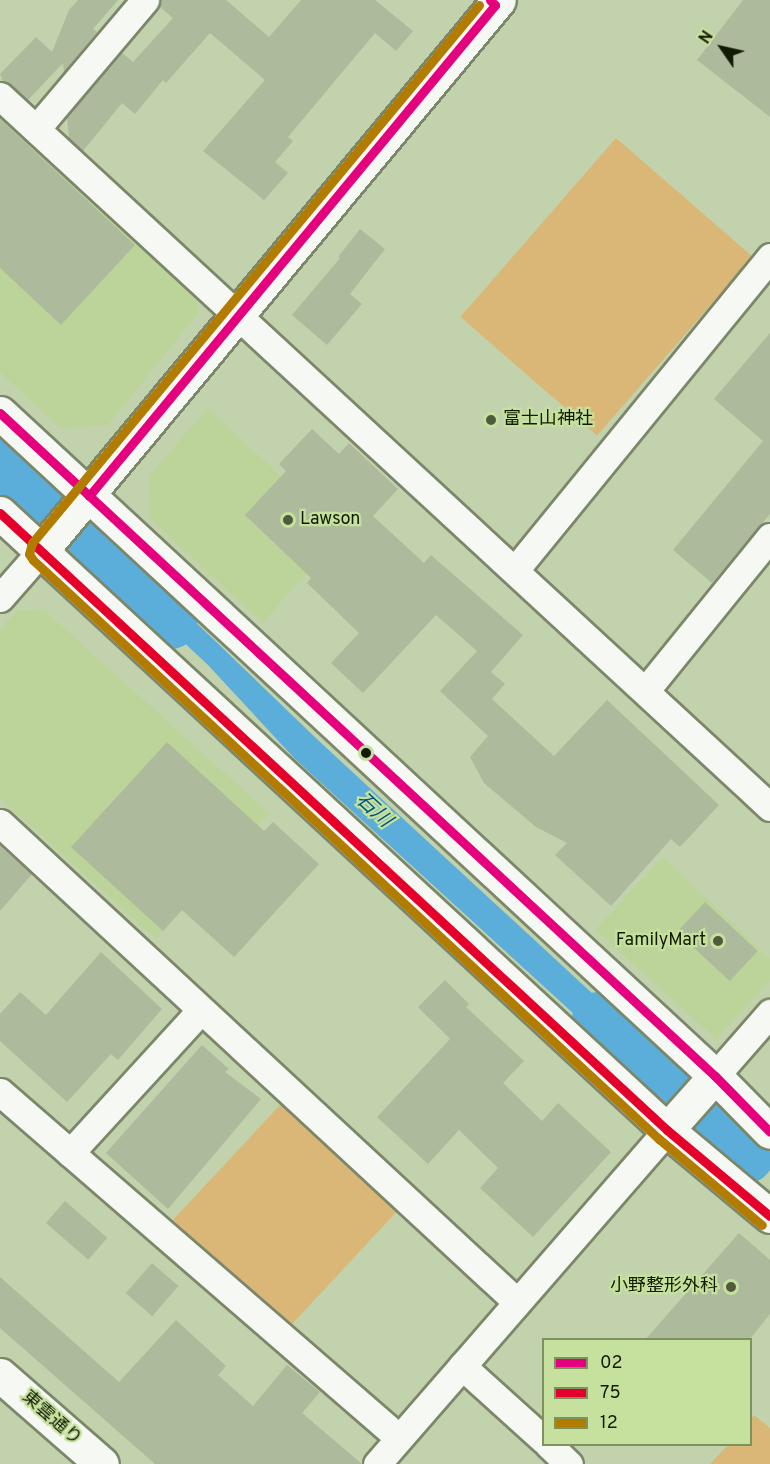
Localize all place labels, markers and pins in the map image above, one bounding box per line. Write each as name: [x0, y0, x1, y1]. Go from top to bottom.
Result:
place label: 富士山神社: [503, 409, 593, 431]
marker: 富士山神社: [484, 413, 498, 427]
place label: Lawson: [300, 509, 360, 531]
marker: Lawson: [281, 513, 295, 527]
unlabelled marker: [360, 747, 372, 759]
place label: FamilyMart: [616, 930, 706, 952]
marker: FamilyMart: [711, 934, 725, 948]
place label: 小野整形外科: [610, 1276, 718, 1298]
marker: 小野整形外科: [722, 1278, 740, 1296]

